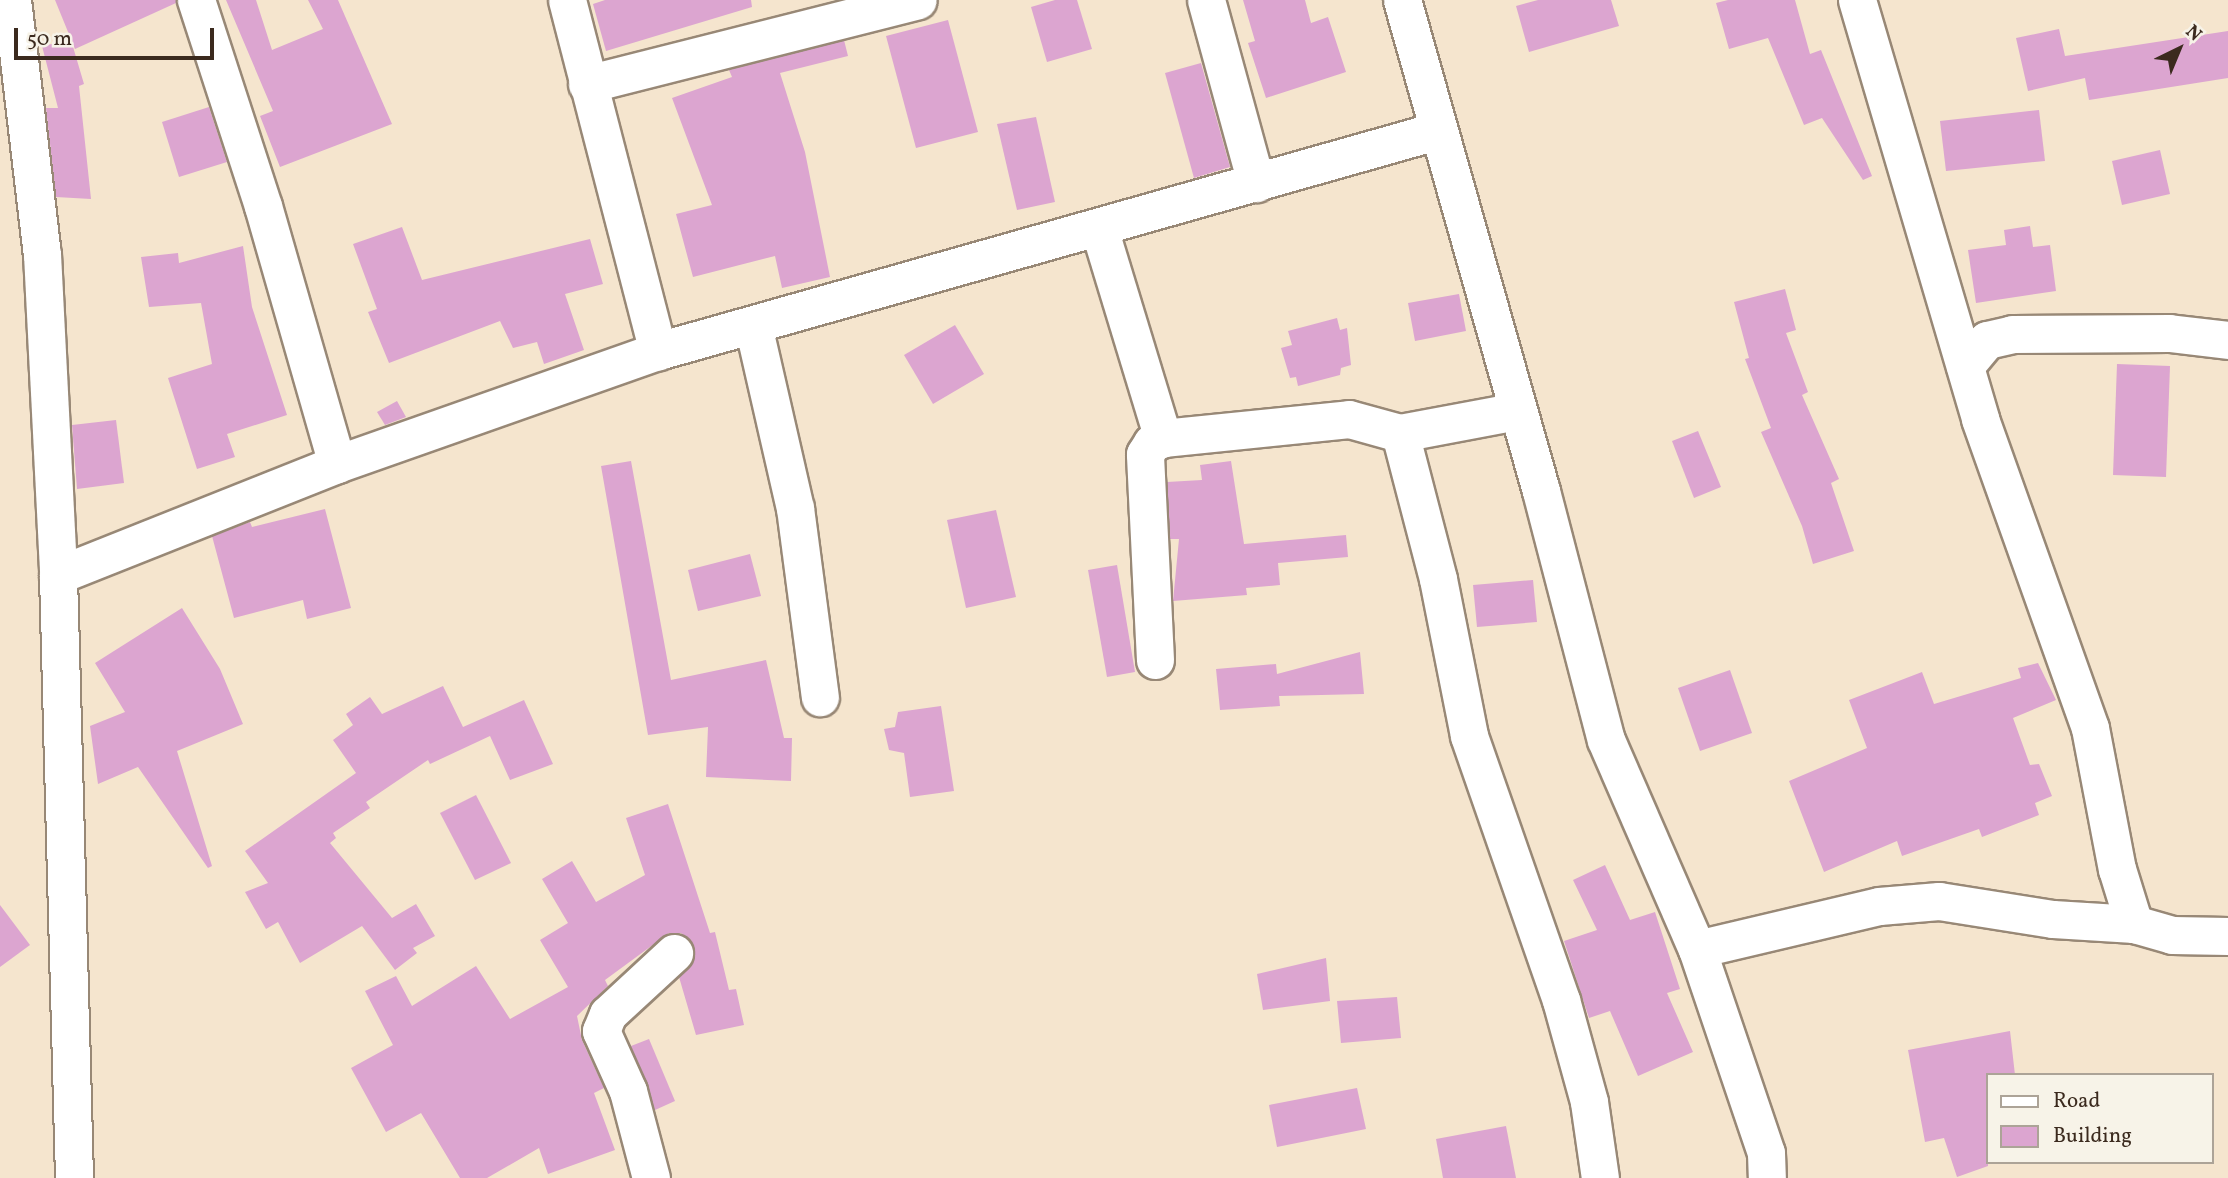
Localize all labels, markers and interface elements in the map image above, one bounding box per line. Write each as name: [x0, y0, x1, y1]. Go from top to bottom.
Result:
scale bar: [18, 14, 217, 58]
north arrow: [2144, 14, 2214, 84]
text: N: [2179, 19, 2207, 48]
text: 50 m: [27, 25, 72, 54]
legend: [1986, 1073, 2214, 1164]
text: Road: [2053, 1087, 2100, 1116]
text: Building: [2053, 1122, 2132, 1151]

